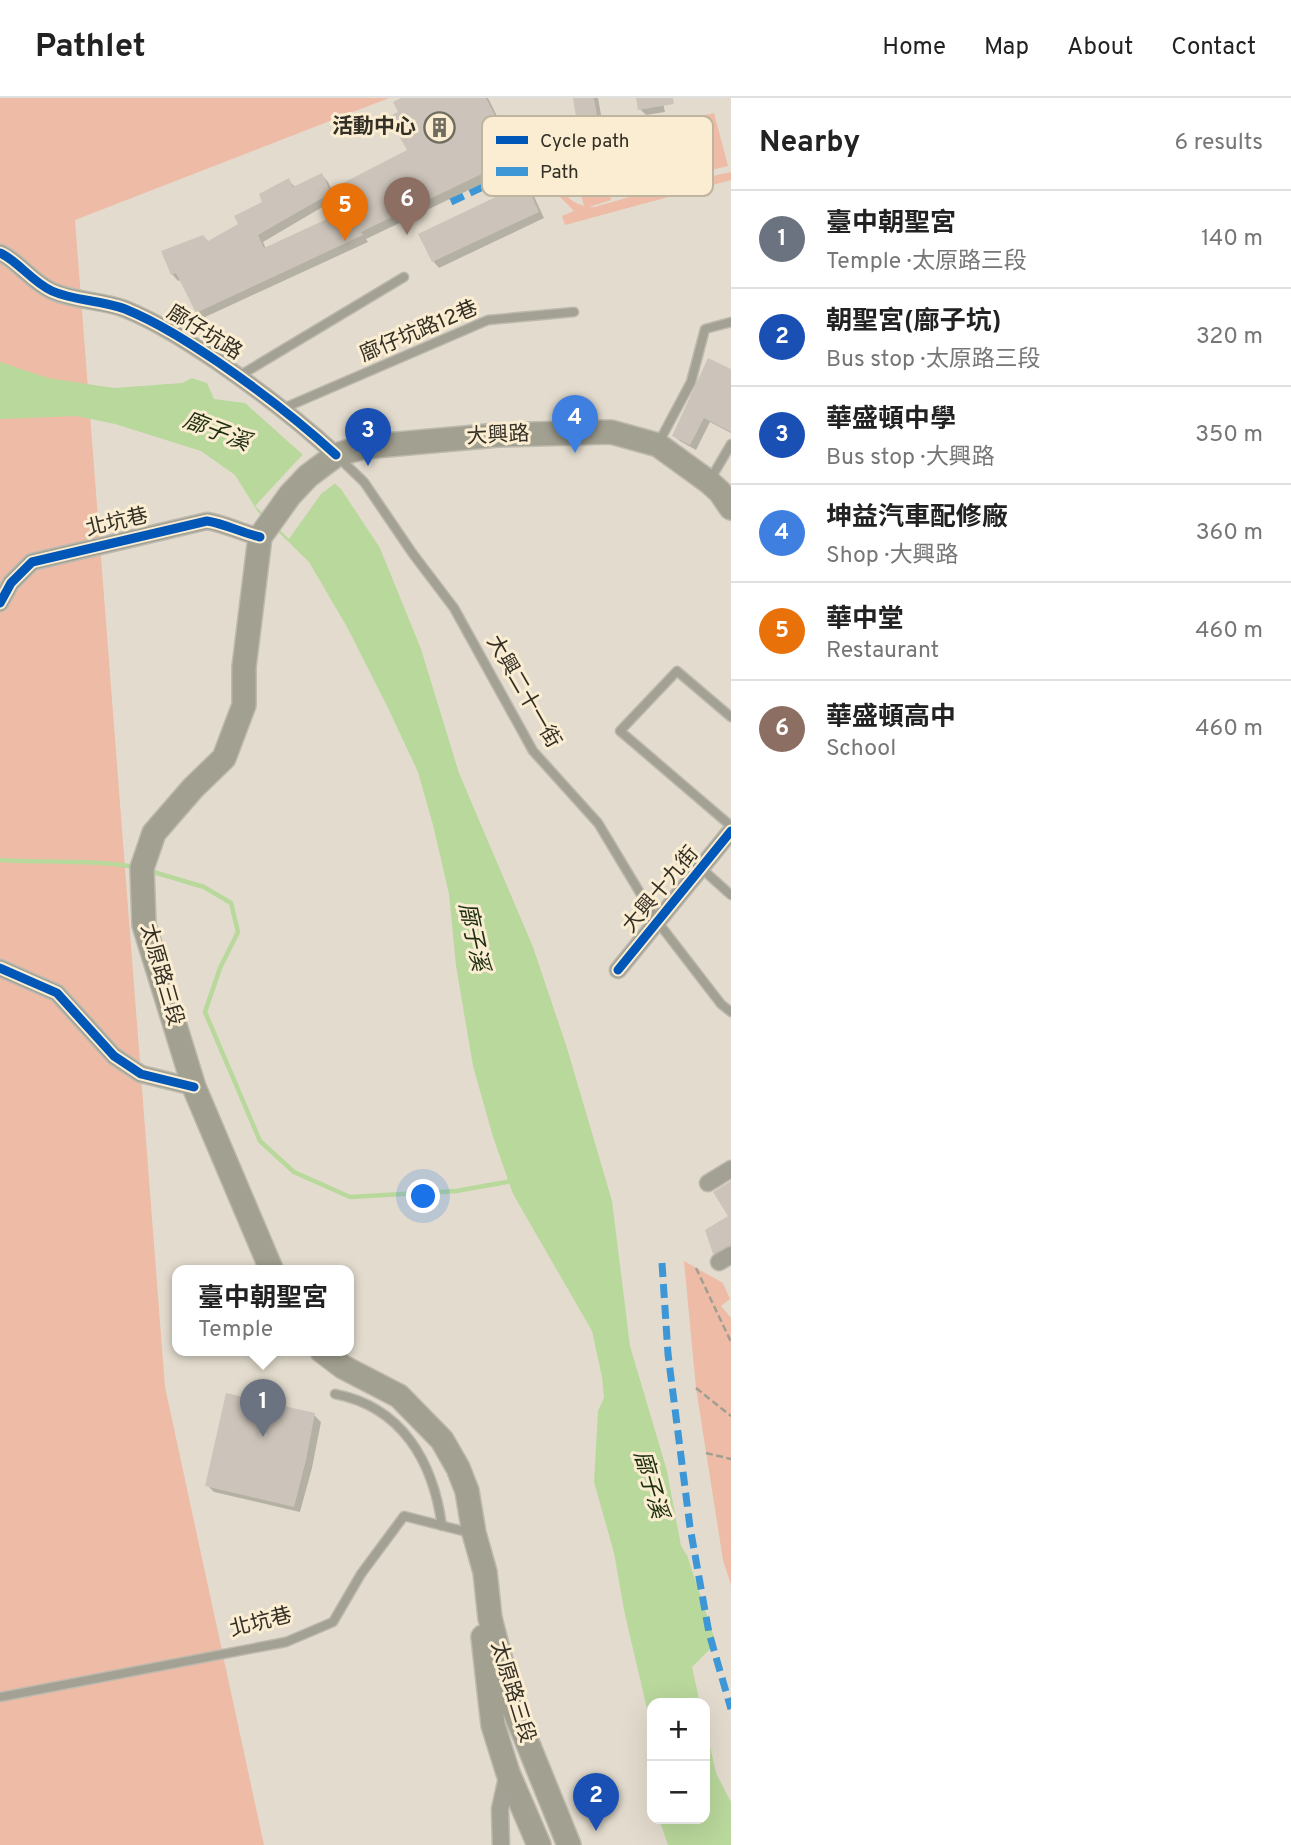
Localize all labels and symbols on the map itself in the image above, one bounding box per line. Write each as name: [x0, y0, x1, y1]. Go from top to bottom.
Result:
building icon: 活動中心: [422, 110, 456, 144]
place label: 活動中心: [332, 114, 416, 141]
legend: [482, 116, 713, 196]
text: Cycle path: [540, 130, 629, 154]
text: Path: [540, 161, 579, 185]
pin: 6: [384, 177, 430, 235]
pin: 5: [322, 183, 368, 241]
street label: 廍仔坑路12巷: [356, 295, 482, 369]
street label: 廍仔坑路: [161, 299, 247, 367]
pin: 4: [552, 395, 598, 453]
water label: 廍子溪: [179, 407, 256, 460]
pin: 3: [345, 408, 391, 466]
street label: 大興路: [466, 421, 530, 451]
street label: 北坑巷: [83, 503, 151, 543]
street label: 大興二十一街: [480, 631, 566, 753]
street label: 大興十九街: [617, 841, 705, 939]
water label: 廍子溪: [451, 900, 494, 977]
street label: 太原路三段: [134, 921, 188, 1029]
your location: [406, 1179, 440, 1213]
pin: 1: [240, 1379, 286, 1437]
water label: 廍子溪: [626, 1448, 673, 1525]
street label: 北坑巷: [227, 1602, 295, 1644]
street label: 太原路三段: [484, 1638, 540, 1746]
pin: 2: [573, 1773, 619, 1831]

